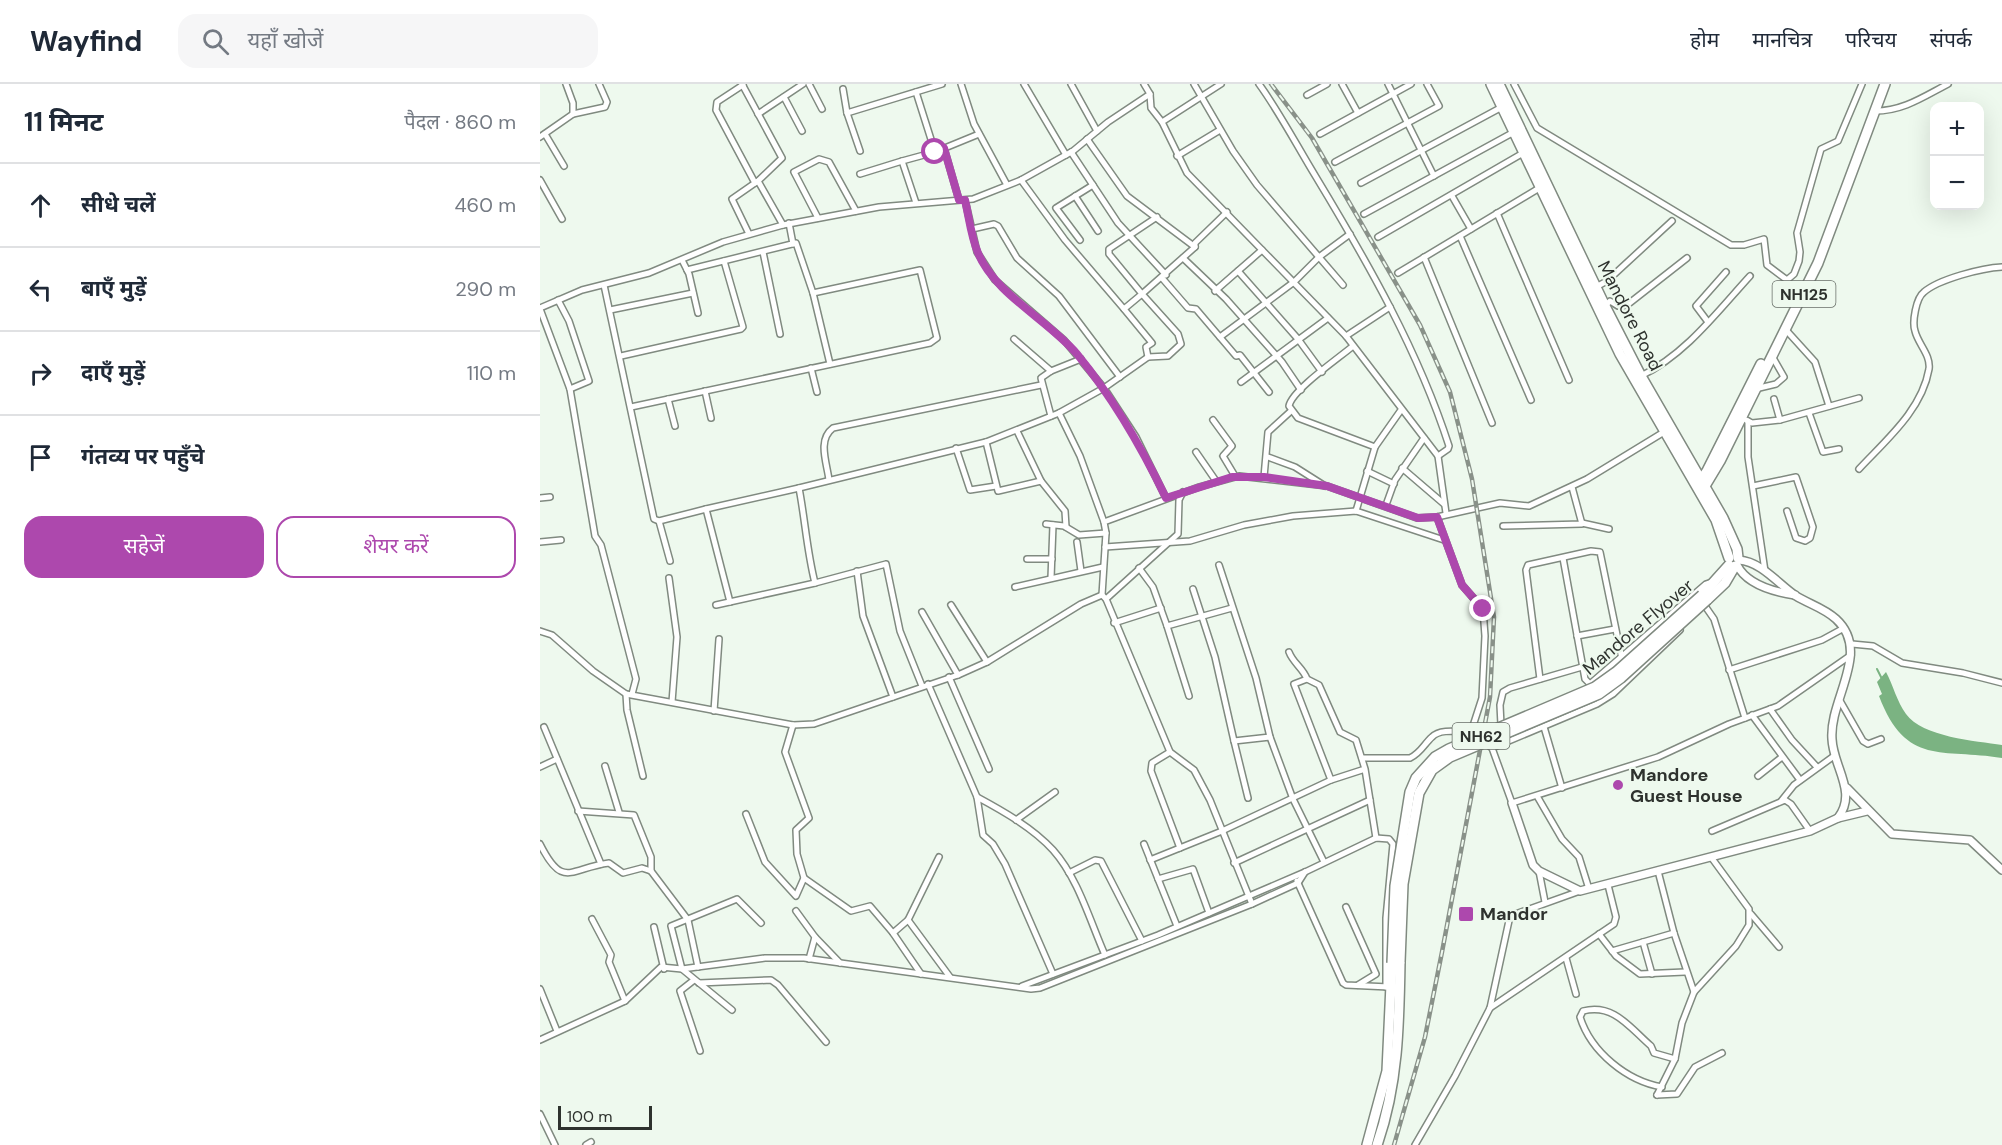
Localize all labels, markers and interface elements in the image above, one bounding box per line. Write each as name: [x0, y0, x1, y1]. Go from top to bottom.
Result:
search box: [178, 14, 598, 68]
text: Wayfind: [30, 23, 142, 60]
icon: search: [199, 25, 232, 58]
text: यहाँ खोजें: [247, 26, 323, 55]
text: होम: [1690, 26, 1719, 54]
text: मानचित्र: [1752, 26, 1812, 54]
text: परिचय: [1845, 26, 1897, 54]
text: संपर्क: [1930, 26, 1972, 54]
map controls: [1930, 102, 1984, 210]
button: +: [1930, 102, 1984, 156]
text: 11 मिनट: [24, 105, 104, 139]
text: पैदल · 860 m: [404, 109, 516, 135]
route start: [921, 138, 947, 164]
button: −: [1930, 156, 1984, 210]
icon: ahead: [24, 189, 57, 222]
text: सीधे चलें: [81, 190, 156, 219]
text: 460 m: [454, 192, 516, 218]
street label: Mandore Road: [1592, 257, 1668, 375]
icon: left: [24, 273, 57, 306]
text: बाएँ मुड़ें: [81, 274, 147, 303]
text: 290 m: [455, 276, 516, 302]
road number: NH125: [1772, 281, 1836, 307]
icon: right: [24, 357, 57, 390]
text: दाएँ मुड़ें: [81, 358, 145, 387]
text: 110 m: [467, 360, 516, 386]
icon: arrive: [24, 441, 57, 474]
text: गंतव्य पर पहुँचे: [81, 442, 204, 471]
button: सहेजें: [24, 516, 264, 578]
button: शेयर करें: [276, 516, 516, 578]
street label: Mandore Flyover: [1578, 573, 1699, 680]
route end: [1469, 595, 1495, 621]
road number: NH62: [1452, 723, 1510, 749]
place label: Mandore Guest House: [1630, 763, 1743, 808]
marker: Mandore Guest House: [1611, 778, 1625, 792]
place label: Mandor: [1480, 902, 1548, 926]
marker: Mandor: [1457, 905, 1475, 923]
scale bar: [558, 1103, 652, 1130]
text: 100 m: [567, 1106, 612, 1127]

